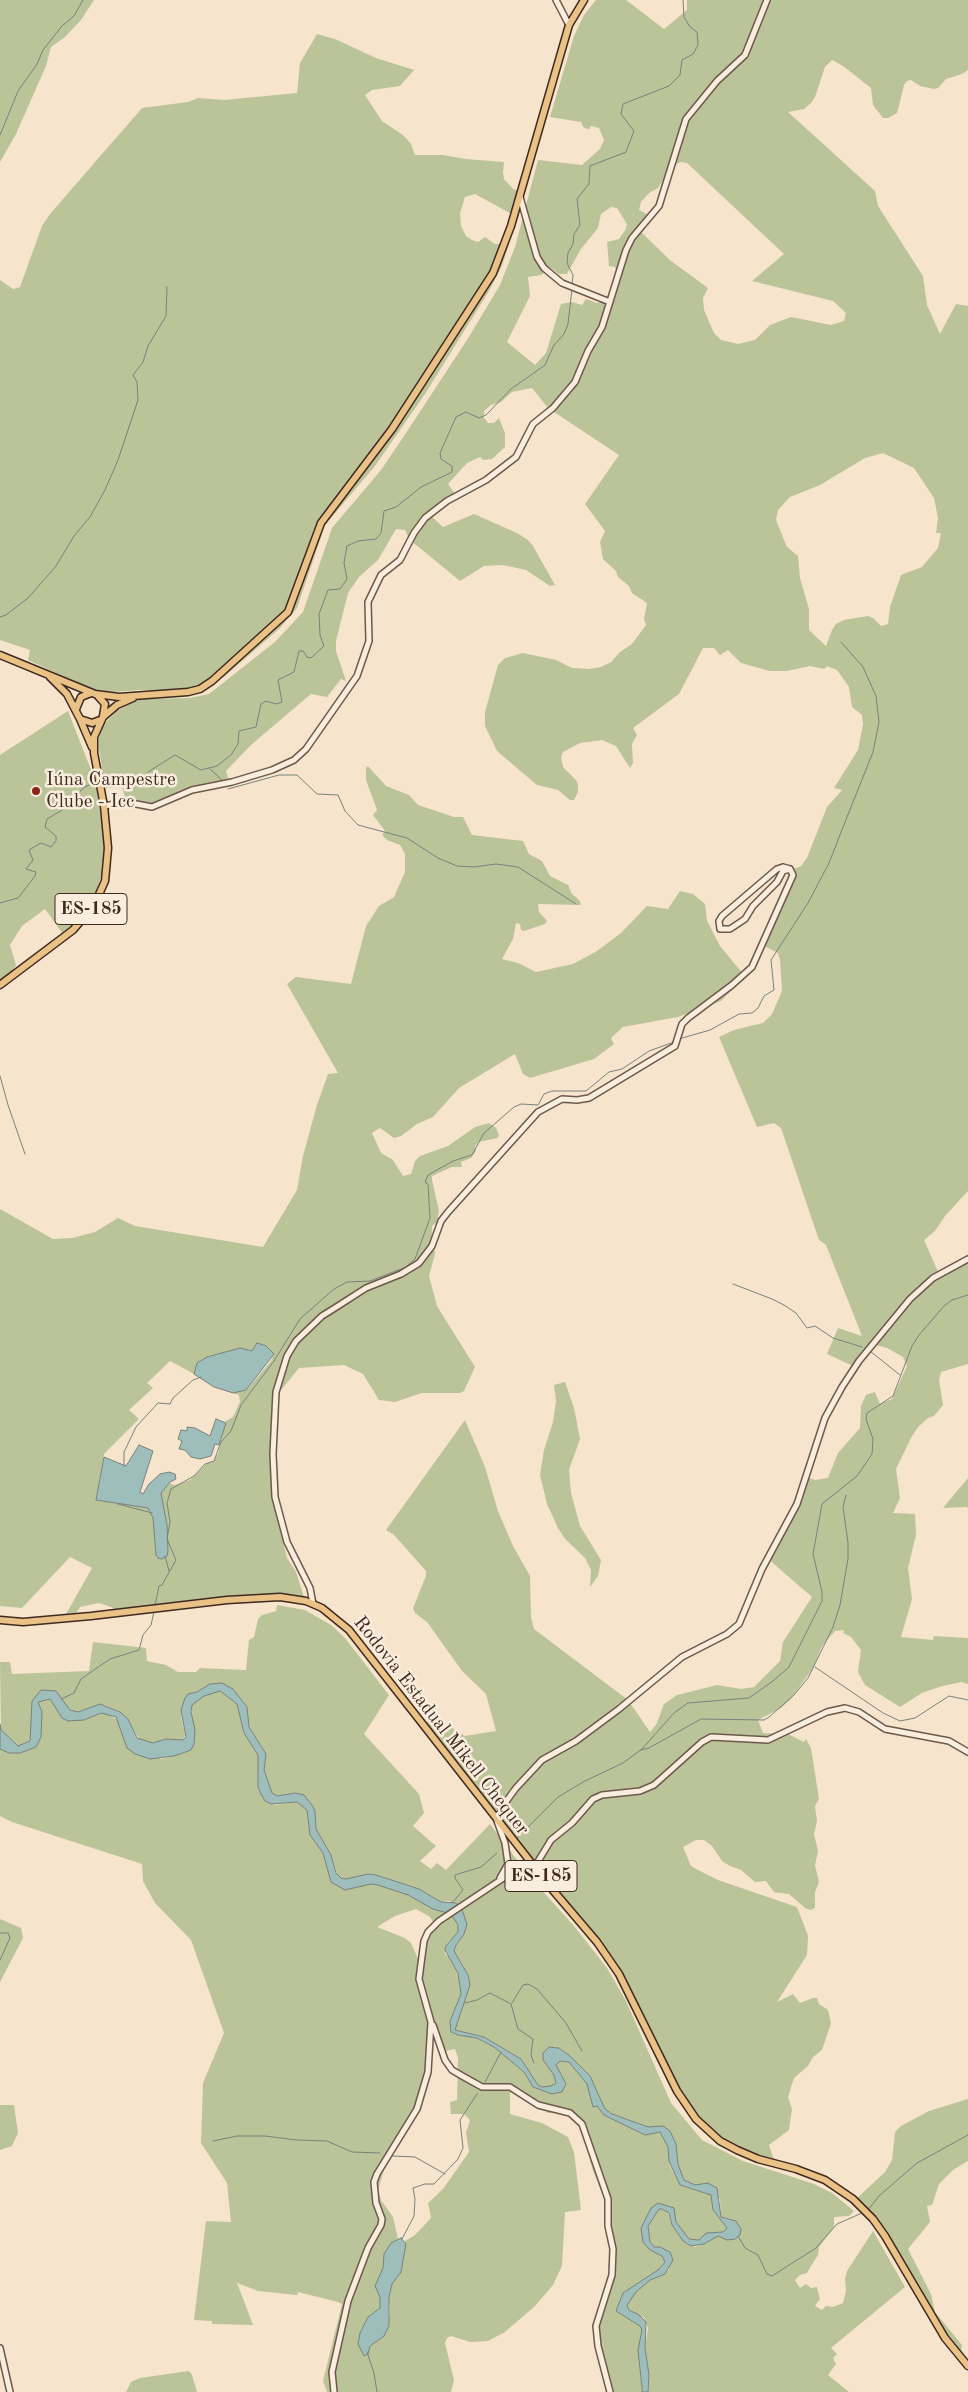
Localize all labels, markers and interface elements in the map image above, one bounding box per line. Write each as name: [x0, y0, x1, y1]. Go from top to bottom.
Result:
place label: Iúna Campestre Clube - Icc: [46, 769, 176, 813]
marker: Iúna Campestre Clube - Icc: [30, 785, 42, 797]
road number: ES-185: [55, 894, 127, 924]
street label: Rodovia Estadual Mikell Chequer: [348, 1612, 534, 1840]
road number: ES-185: [505, 1860, 577, 1892]

